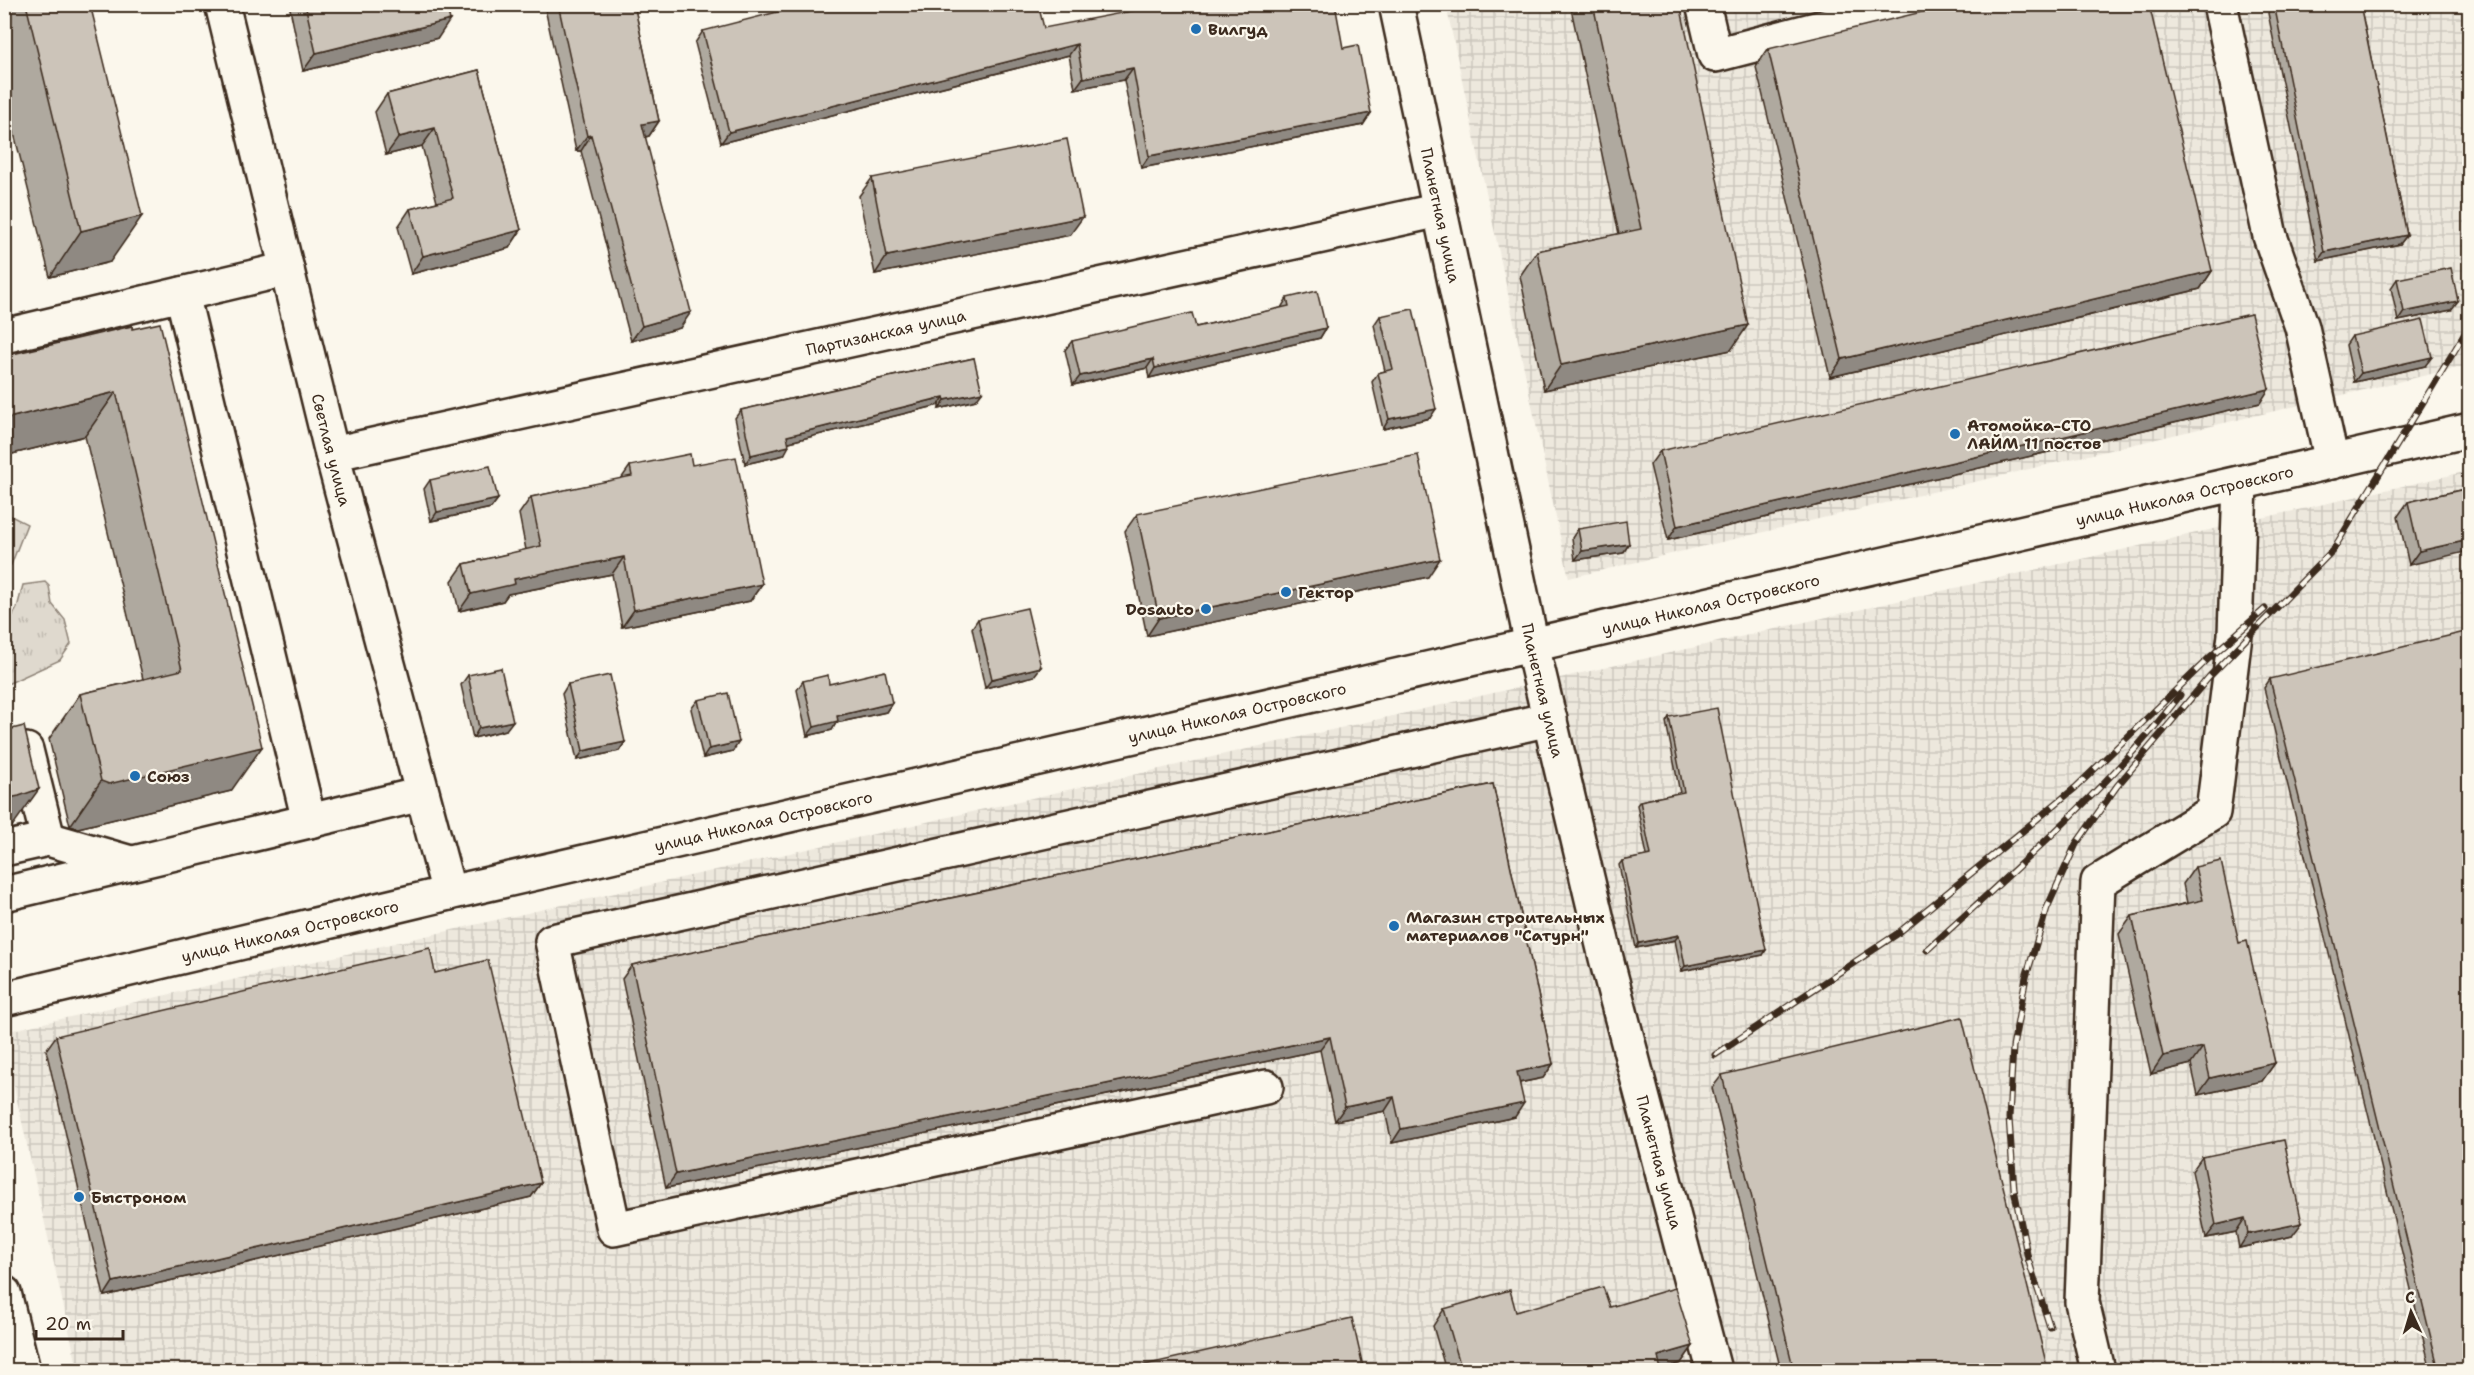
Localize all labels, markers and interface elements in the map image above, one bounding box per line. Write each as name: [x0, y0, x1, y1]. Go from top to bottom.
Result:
place label: Вилгуд: [1208, 19, 1269, 40]
marker: Вилгуд: [1189, 22, 1203, 36]
street label: Планетная улица: [1416, 146, 1465, 285]
street label: Партизанская улица: [804, 305, 968, 360]
street label: Светлая улица: [307, 391, 355, 509]
place label: Атомойка-СТО ЛАЙМ 11 постов: [1967, 415, 2101, 454]
marker: Атомойка-СТО ЛАЙМ 11 постов: [1948, 427, 1962, 441]
street label: улица Николая Островского: [2074, 461, 2296, 531]
street label: улица Николая Островского: [1600, 569, 1822, 640]
place label: Гектор: [1298, 582, 1354, 603]
marker: Гектор: [1279, 585, 1293, 599]
place label: Dosauto: [1125, 599, 1194, 620]
marker: Dosauto: [1199, 602, 1213, 616]
street label: Планетная улица: [1517, 621, 1568, 760]
street label: улица Николая Островского: [1126, 678, 1348, 748]
place label: Союз: [147, 766, 190, 787]
marker: Союз: [128, 769, 142, 783]
street label: улица Николая Островского: [653, 786, 874, 857]
street label: улица Николая Островского: [179, 895, 401, 967]
place label: Магазин строительных материалов "Сатурн": [1406, 907, 1605, 946]
marker: Магазин строительных материалов "Сатурн": [1387, 919, 1401, 933]
street label: Планетная улица: [1631, 1093, 1687, 1231]
place label: Быстроном: [91, 1187, 187, 1208]
marker: Быстроном: [72, 1190, 86, 1204]
north arrow: [2381, 1282, 2441, 1342]
text: С: [2404, 1287, 2416, 1308]
scale bar: [36, 1303, 123, 1341]
text: 20 m: [45, 1312, 91, 1336]

